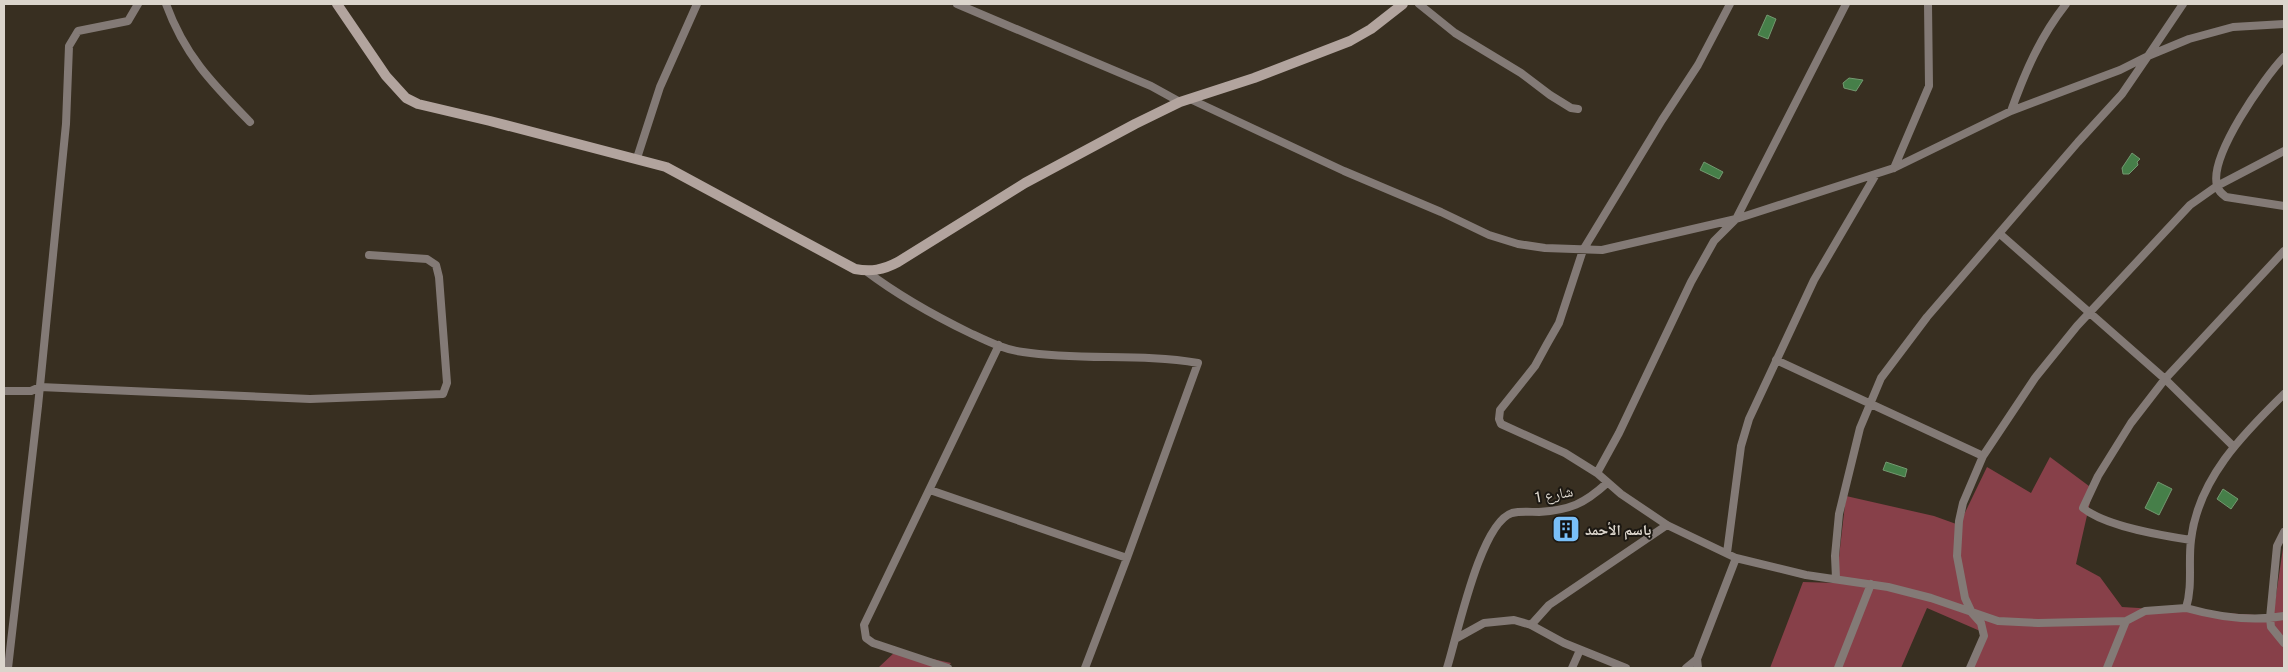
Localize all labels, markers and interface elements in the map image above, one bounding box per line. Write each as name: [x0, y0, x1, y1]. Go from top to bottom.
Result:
street label: شارع 1: [1534, 482, 1575, 508]
building icon: باسم الأحمد: [1551, 514, 1581, 544]
place label: باسم الأحمد: [1585, 521, 1651, 540]

